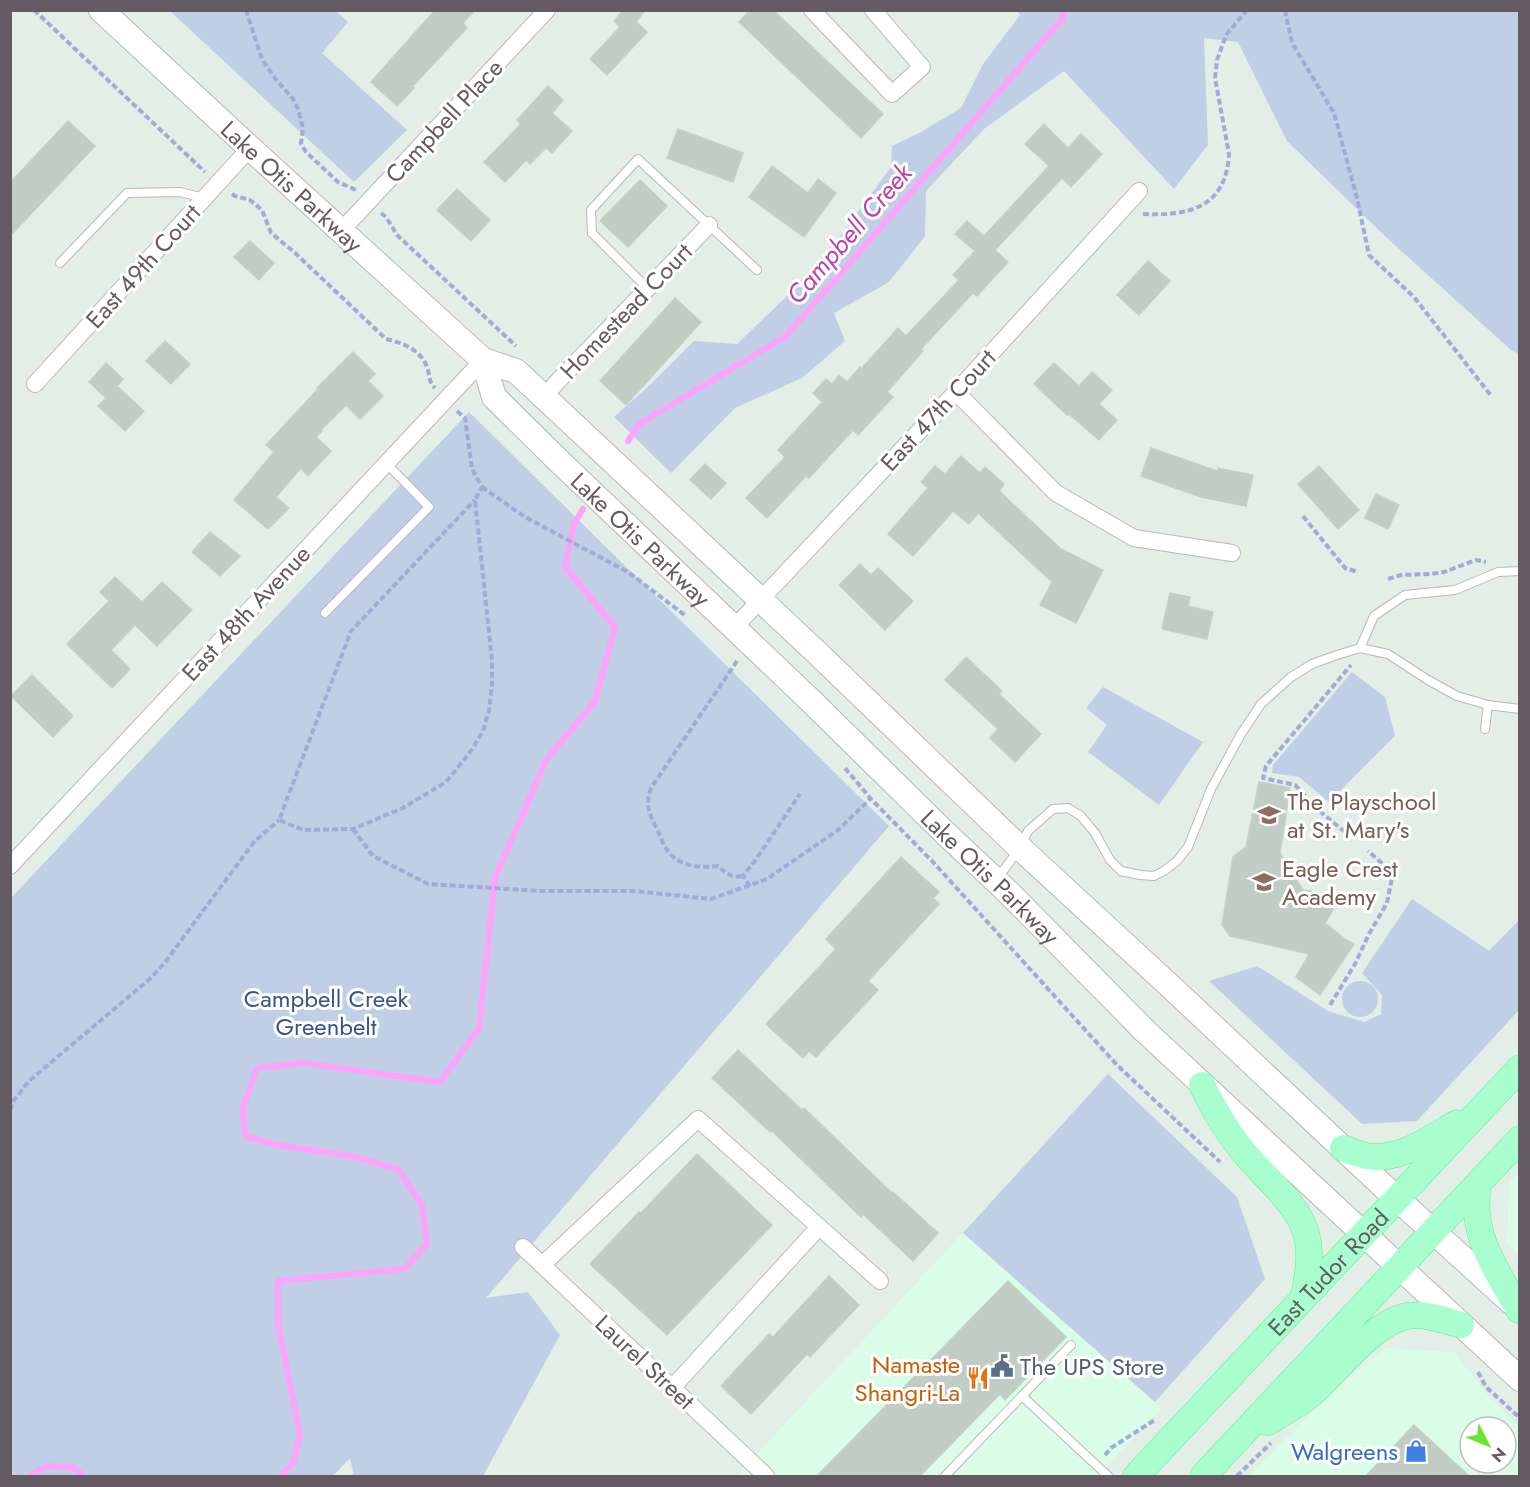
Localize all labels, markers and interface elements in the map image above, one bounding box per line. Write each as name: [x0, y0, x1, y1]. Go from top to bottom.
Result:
street label: Campbell Place: [377, 51, 511, 191]
street label: Lake Otis Parkway: [213, 112, 371, 261]
water label: Campbell Creek: [777, 154, 922, 313]
street label: East 49th Court: [78, 196, 209, 336]
street label: Homestead Court: [552, 235, 700, 387]
street label: East 47th Court: [872, 341, 1004, 479]
street label: Lake Otis Parkway: [563, 464, 719, 615]
street label: East 48th Avenue: [174, 537, 318, 689]
place label: The Playschool at St. Mary's: [1287, 784, 1436, 847]
street label: Lake Otis Parkway: [913, 801, 1068, 953]
school or university icon: The Playschool at St. Mary's: [1256, 802, 1282, 828]
place label: Eagle Crest Academy: [1282, 851, 1398, 914]
school or university icon: Eagle Crest Academy: [1251, 869, 1277, 895]
park label: Campbell Creek Greenbelt: [244, 981, 409, 1044]
street label: East Tudor Road: [1259, 1201, 1397, 1344]
street label: Laurel Street: [587, 1307, 703, 1418]
place label: Namaste Shangri-La: [855, 1347, 960, 1410]
place label: The UPS Store: [1020, 1349, 1164, 1384]
public building icon: The UPS Store: [989, 1353, 1015, 1379]
restaurant icon: Namaste Shangri-La: [965, 1365, 991, 1391]
north arrow: [1458, 1415, 1518, 1475]
place label: Walgreens: [1291, 1434, 1398, 1469]
shop icon: Walgreens: [1403, 1438, 1429, 1464]
text: N: [1486, 1442, 1511, 1467]

